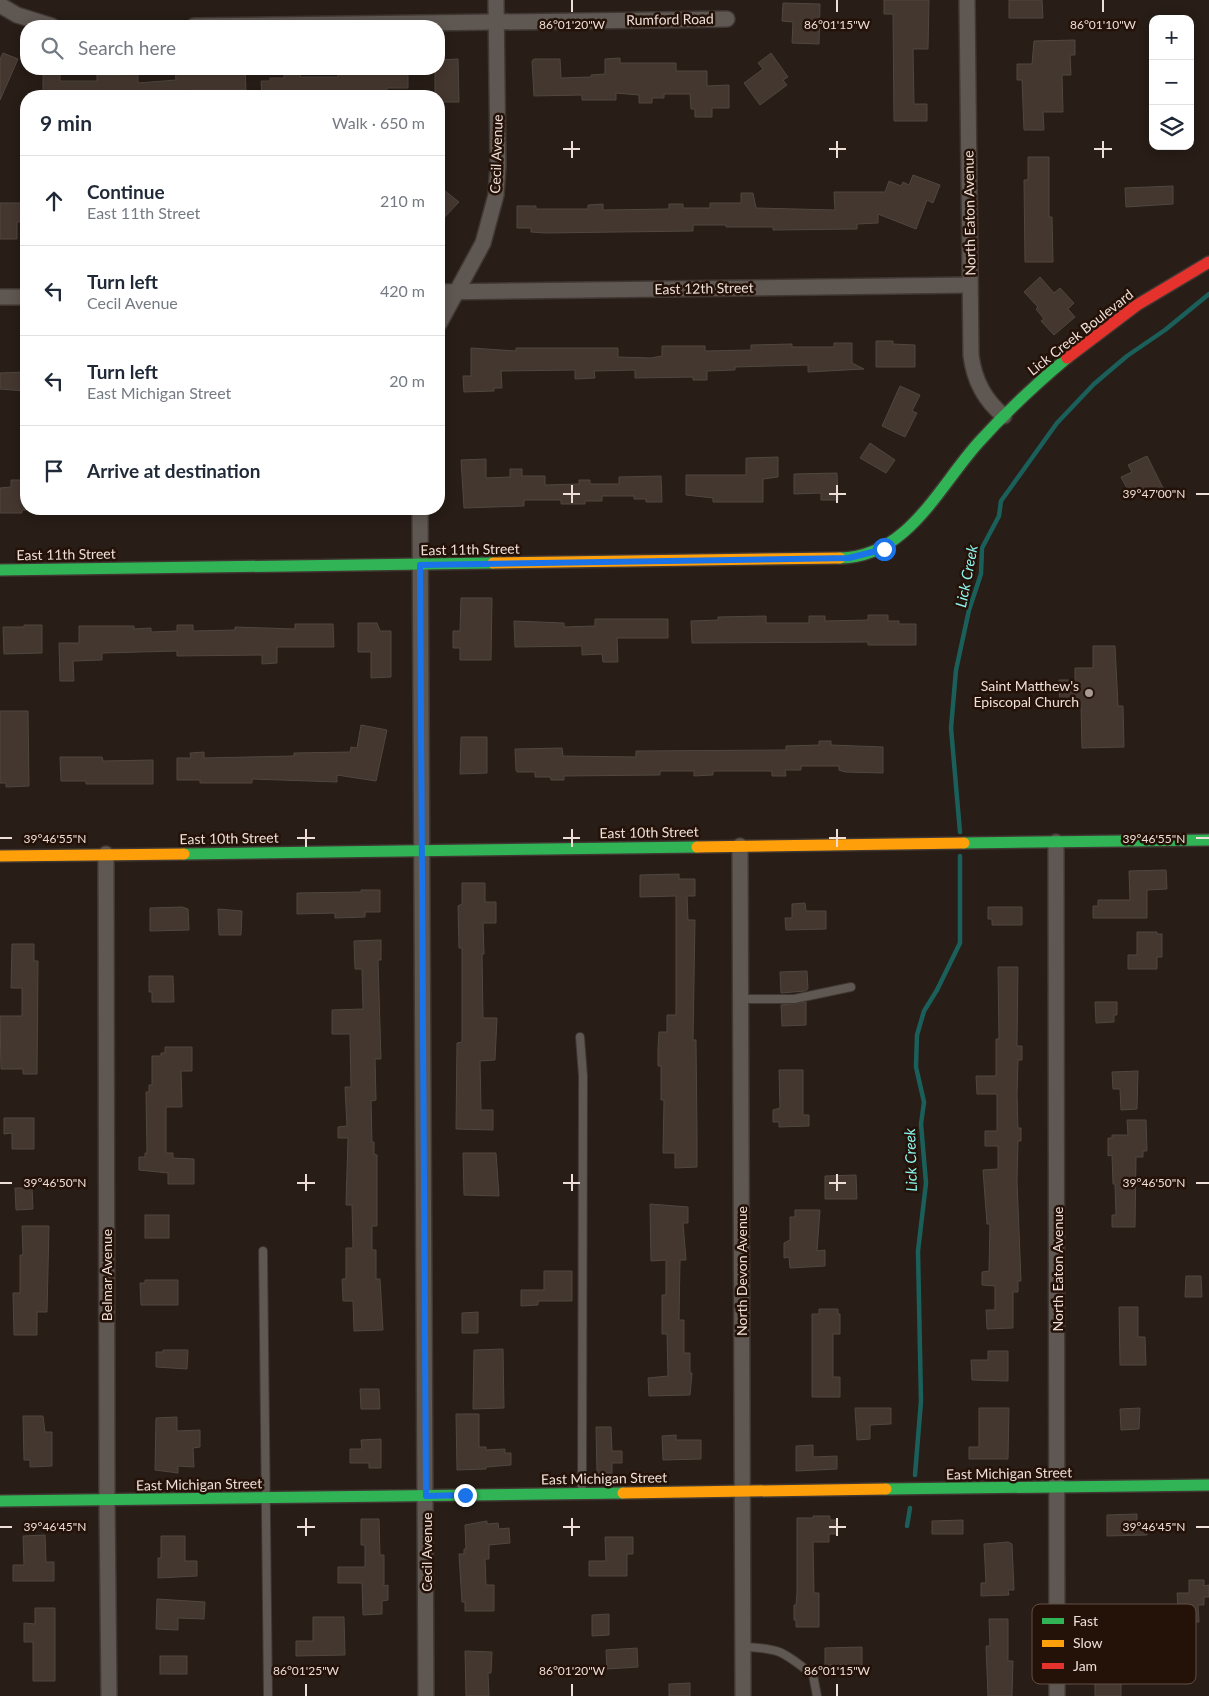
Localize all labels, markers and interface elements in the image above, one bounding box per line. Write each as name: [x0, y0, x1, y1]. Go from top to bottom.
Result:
street label: Rumford Road: [626, 10, 714, 28]
map controls: [1149, 15, 1194, 150]
button: +: [1149, 15, 1194, 60]
text: 86°01'20"W: [539, 17, 606, 32]
text: 86°01'15"W: [804, 17, 871, 32]
text: 86°01'10"W: [1070, 17, 1137, 32]
search box: [20, 20, 445, 75]
icon: search: [38, 34, 66, 62]
text: Search here: [78, 36, 176, 59]
button: −: [1149, 60, 1194, 105]
button: layers: [1149, 105, 1194, 150]
text: 9 min: [40, 110, 92, 135]
text: Walk · 650 m: [332, 113, 425, 132]
street label: Cecil Avenue: [486, 114, 506, 194]
street label: North Eaton Avenue: [959, 150, 979, 276]
text: Continue: [87, 180, 165, 203]
icon: ahead: [40, 187, 68, 215]
text: 210 m: [380, 191, 425, 210]
text: East 11th Street: [87, 203, 200, 222]
text: Turn left: [87, 270, 158, 293]
icon: left: [40, 277, 68, 305]
street label: East 12th Street: [654, 279, 754, 297]
text: 420 m: [380, 281, 425, 300]
street label: Lick Creek Boulevard: [1024, 285, 1136, 379]
text: Cecil Avenue: [87, 293, 178, 312]
text: Turn left: [87, 360, 158, 383]
icon: left: [40, 367, 68, 395]
text: 20 m: [389, 371, 425, 390]
text: East Michigan Street: [87, 383, 231, 402]
icon: arrive: [40, 457, 68, 485]
text: Arrive at destination: [87, 459, 260, 482]
text: 39°47'00"N: [1123, 486, 1185, 501]
route start: [873, 538, 896, 561]
street label: East 11th Street: [420, 540, 520, 558]
water label: Lick Creek: [951, 542, 981, 609]
street label: East 11th Street: [16, 545, 116, 563]
place label: Saint Matthew's Episcopal Church: [973, 677, 1079, 710]
marker: Saint Matthew's Episcopal Church: [1083, 687, 1095, 699]
street label: East 10th Street: [599, 823, 699, 841]
street label: East 10th Street: [179, 829, 279, 847]
text: 39°46'55"N: [24, 831, 86, 846]
text: 39°46'55"N: [1123, 831, 1185, 846]
water label: Lick Creek: [900, 1127, 920, 1192]
text: 39°46'50"N: [24, 1175, 86, 1190]
text: 39°46'50"N: [1123, 1175, 1185, 1190]
street label: North Devon Avenue: [733, 1206, 750, 1336]
street label: North Eaton Avenue: [1049, 1207, 1066, 1332]
street label: Belmar Avenue: [98, 1229, 115, 1321]
street label: East Michigan Street: [946, 1463, 1072, 1483]
street label: East Michigan Street: [541, 1468, 667, 1488]
street label: East Michigan Street: [136, 1474, 262, 1494]
route end: [454, 1484, 477, 1507]
street label: Cecil Avenue: [418, 1512, 435, 1592]
text: 39°46'45"N: [24, 1519, 86, 1534]
text: 39°46'45"N: [1123, 1519, 1185, 1534]
legend: [1032, 1604, 1196, 1684]
text: Fast: [1073, 1612, 1098, 1629]
text: Slow: [1073, 1634, 1103, 1651]
text: Jam: [1073, 1657, 1097, 1674]
text: 86°01'25"W: [273, 1663, 340, 1678]
text: 86°01'20"W: [539, 1663, 606, 1678]
text: 86°01'15"W: [804, 1663, 871, 1678]

